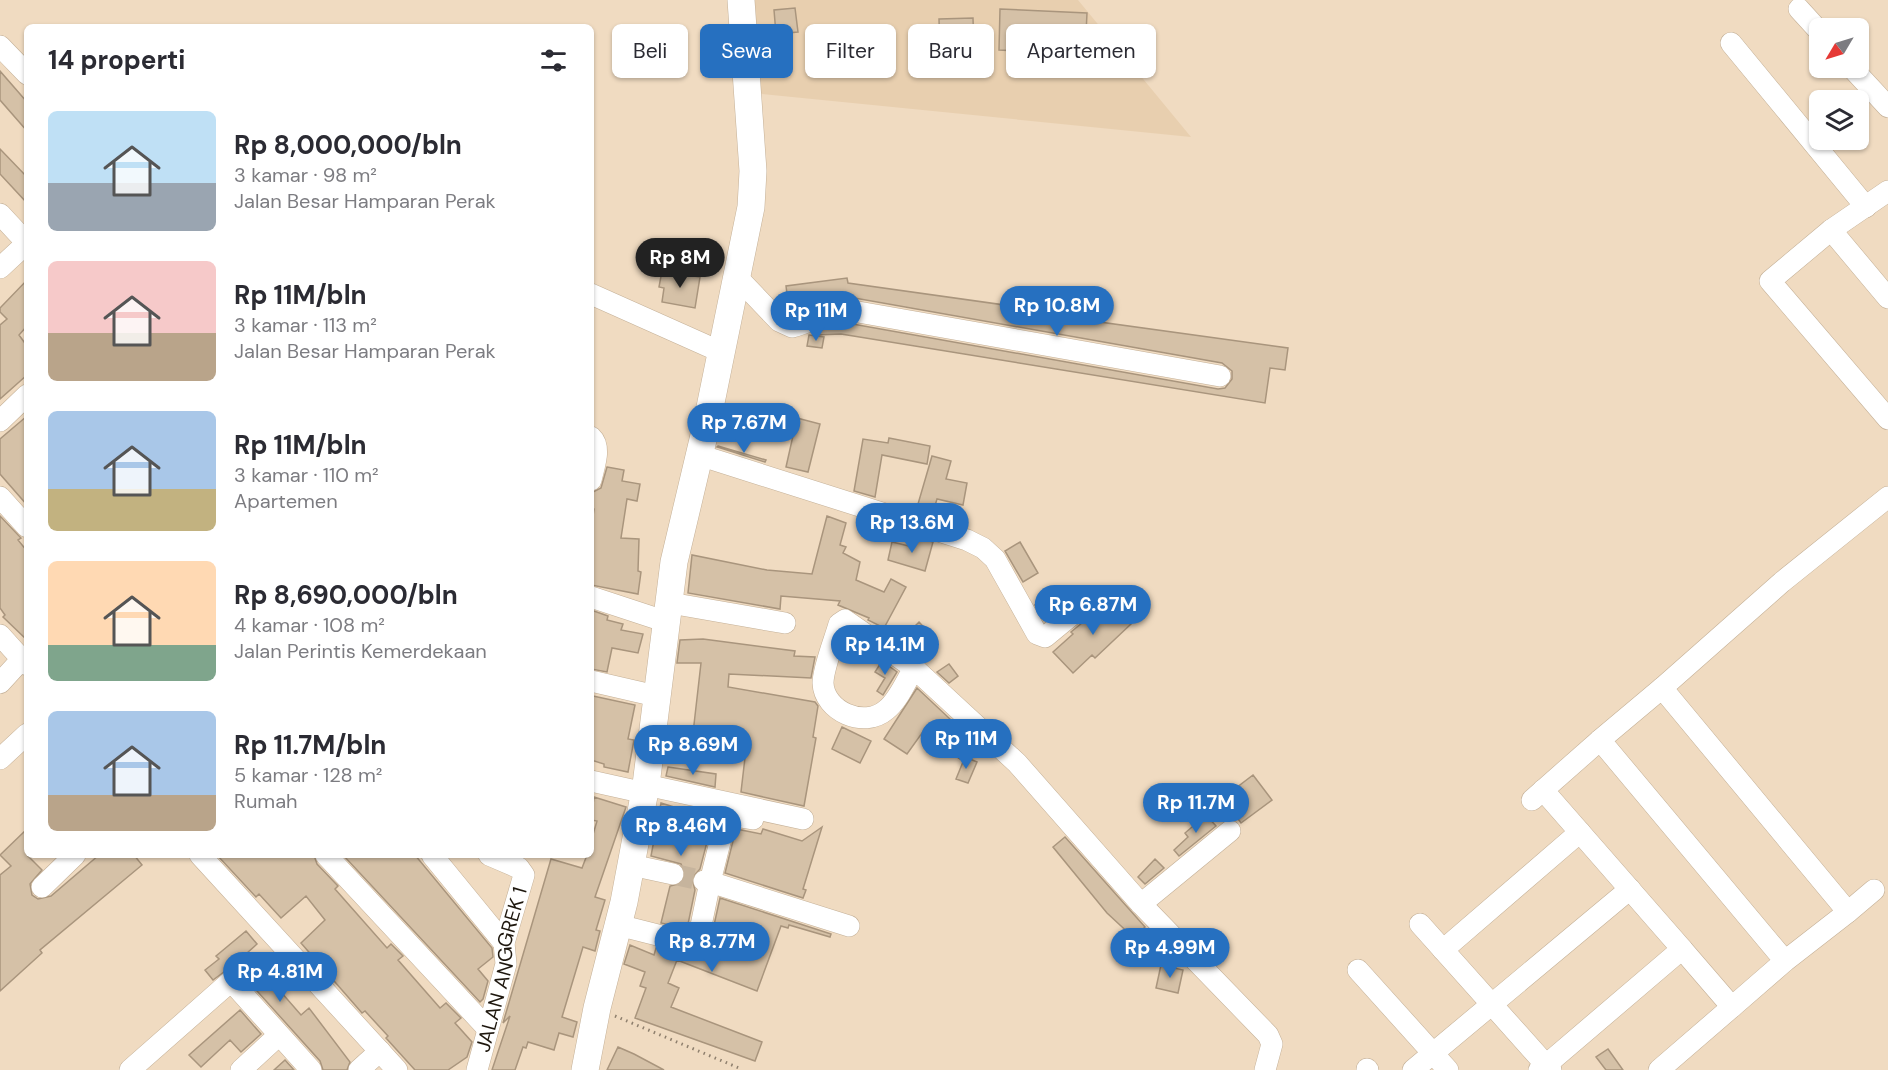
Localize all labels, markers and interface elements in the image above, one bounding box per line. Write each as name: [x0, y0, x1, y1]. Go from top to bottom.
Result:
north arrow: [1809, 18, 1869, 78]
map controls: [1809, 18, 1869, 150]
chip: Beli: [612, 24, 688, 78]
chip: Sewa: [700, 24, 793, 78]
chip: Filter: [805, 24, 896, 78]
chip: Baru: [908, 24, 994, 78]
chip: Apartemen: [1006, 24, 1156, 78]
text: 14 properti: [48, 43, 186, 77]
icon: filters: [537, 44, 570, 77]
button: layers: [1809, 90, 1869, 150]
text: Rp 8,000,000/bln: [234, 128, 462, 162]
icon: home: [96, 135, 168, 207]
text: 3 kamar · 98 m²: [234, 162, 377, 188]
text: Jalan Besar Hamparan Perak: [234, 188, 496, 214]
pin: Rp 8M: [638, 238, 722, 289]
text: Rp 8M: [650, 244, 710, 270]
text: Rp 11M/bln: [234, 278, 367, 312]
icon: home: [96, 285, 168, 357]
pin: Rp 10.8M: [995, 286, 1119, 337]
pin: Rp 11M: [767, 291, 865, 342]
text: Rp 10.8M: [1014, 292, 1100, 318]
text: Rp 11M: [785, 297, 847, 323]
text: 3 kamar · 113 m²: [234, 312, 377, 338]
text: Jalan Besar Hamparan Perak: [234, 338, 496, 364]
pin: Rp 7.67M: [682, 403, 806, 454]
text: Rp 7.67M: [701, 409, 787, 435]
text: Rp 11M/bln: [234, 428, 367, 462]
icon: home: [96, 435, 168, 507]
text: 3 kamar · 110 m²: [234, 462, 379, 488]
text: Apartemen: [234, 488, 338, 514]
pin: Rp 13.6M: [850, 503, 974, 554]
text: Rp 13.6M: [870, 509, 954, 535]
text: Rp 8,690,000/bln: [234, 578, 458, 612]
icon: home: [96, 585, 168, 657]
pin: Rp 6.87M: [1031, 585, 1155, 636]
text: Rp 6.87M: [1049, 591, 1137, 617]
text: 4 kamar · 108 m²: [234, 612, 385, 638]
pin: Rp 14.1M: [823, 625, 947, 676]
text: Rp 14.1M: [845, 631, 925, 657]
text: Jalan Perintis Kemerdekaan: [234, 638, 487, 664]
pin: Rp 11M: [917, 719, 1015, 770]
pin: Rp 8.69M: [631, 725, 755, 776]
text: Rp 11M: [935, 725, 997, 751]
text: Rp 11.7M/bln: [234, 728, 386, 762]
text: Rp 8.69M: [648, 731, 738, 757]
icon: home: [96, 735, 168, 807]
text: 5 kamar · 128 m²: [234, 762, 382, 788]
pin: Rp 11.7M: [1134, 783, 1258, 834]
text: Rumah: [234, 788, 298, 814]
text: Rp 11.7M: [1157, 789, 1235, 815]
pin: Rp 8.46M: [619, 806, 743, 857]
text: Rp 8.46M: [635, 812, 727, 838]
street label: JALAN ANGGREK 1: [470, 884, 533, 1055]
pin: Rp 8.77M: [650, 922, 774, 973]
text: Rp 8.77M: [669, 928, 755, 954]
pin: Rp 4.99M: [1108, 928, 1232, 979]
text: Rp 4.99M: [1125, 934, 1215, 960]
pin: Rp 4.81M: [218, 952, 342, 1003]
text: Rp 4.81M: [237, 958, 323, 984]

